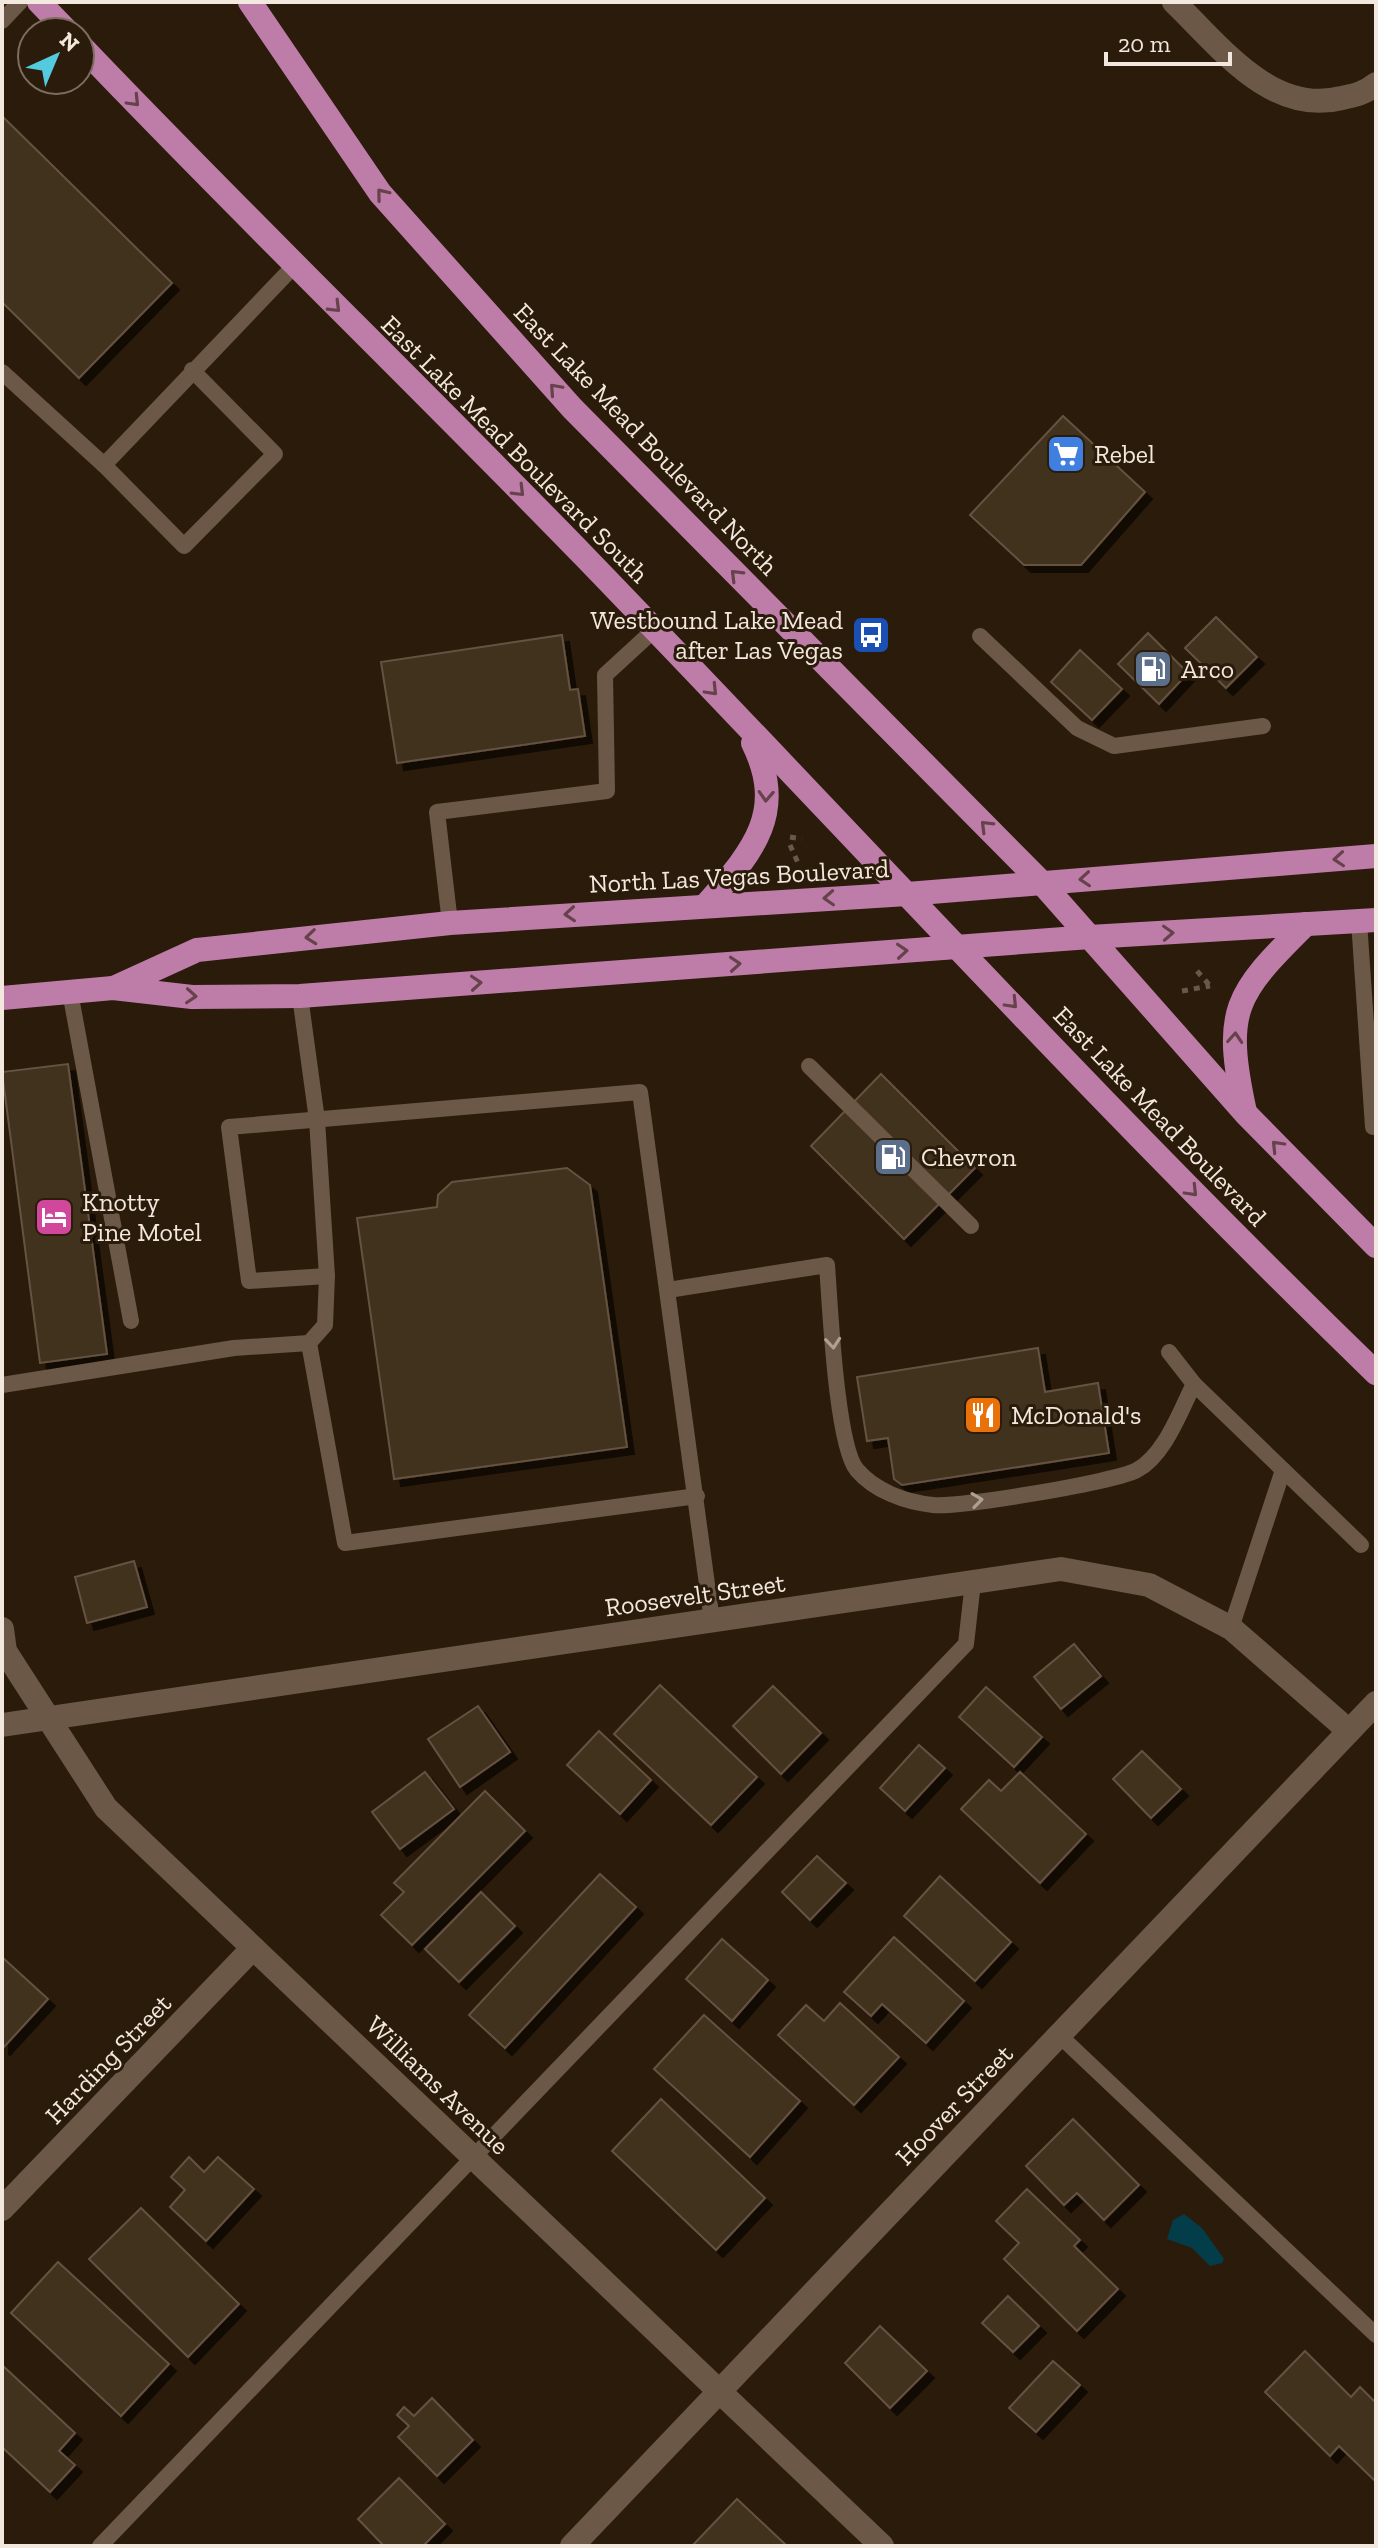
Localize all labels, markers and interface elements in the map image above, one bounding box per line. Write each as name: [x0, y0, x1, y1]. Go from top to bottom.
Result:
north arrow: [16, 16, 96, 96]
scale bar: [1106, 16, 1230, 66]
text: N: [54, 26, 85, 58]
text: 20 m: [1118, 29, 1171, 58]
one-way arrow: [124, 92, 139, 106]
one-way arrow: [377, 189, 392, 203]
street label: East Lake Mead Boulevard North: [507, 296, 785, 582]
one-way arrow: [326, 298, 340, 312]
street label: East Lake Mead Boulevard South: [375, 309, 656, 590]
one-way arrow: [550, 383, 564, 398]
supermarket icon: Rebel: [1045, 433, 1087, 475]
place label: Rebel: [1094, 438, 1155, 470]
one-way arrow: [510, 482, 524, 496]
one-way arrow: [731, 570, 745, 584]
place label: Westbound Lake Mead after Las Vegas: [590, 604, 843, 666]
bus stop icon: Westbound Lake Mead after Las Vegas: [850, 614, 892, 656]
fuel station icon: Arco: [1132, 648, 1174, 690]
place label: Arco: [1181, 653, 1234, 685]
one-way arrow: [702, 681, 717, 695]
one-way arrow: [758, 790, 775, 803]
one-way arrow: [981, 821, 995, 835]
one-way arrow: [1332, 850, 1345, 867]
street label: North Las Vegas Boulevard: [588, 852, 890, 900]
one-way arrow: [1078, 870, 1091, 887]
one-way arrow: [822, 889, 835, 906]
one-way arrow: [563, 906, 576, 923]
one-way arrow: [1162, 924, 1175, 941]
one-way arrow: [304, 929, 317, 946]
one-way arrow: [896, 943, 909, 960]
one-way arrow: [729, 956, 742, 973]
one-way arrow: [470, 975, 483, 992]
one-way arrow: [185, 988, 198, 1005]
one-way arrow: [1003, 994, 1017, 1008]
street label: East Lake Mead Boulevard: [1047, 999, 1273, 1233]
one-way arrow: [1226, 1031, 1243, 1044]
fuel station icon: Chevron: [872, 1136, 914, 1178]
place label: Chevron: [921, 1141, 1017, 1173]
one-way arrow: [1272, 1141, 1286, 1155]
one-way arrow: [1183, 1182, 1198, 1196]
place label: Knotty Pine Motel: [82, 1186, 202, 1248]
hotel icon: Knotty Pine Motel: [33, 1196, 75, 1238]
one-way arrow: [824, 1337, 841, 1350]
restaurant icon: McDonald's: [962, 1394, 1004, 1436]
place label: McDonald's: [1011, 1399, 1141, 1431]
one-way arrow: [970, 1492, 983, 1509]
street label: Roosevelt Street: [603, 1566, 787, 1623]
street label: Harding Street: [38, 1987, 178, 2131]
street label: Williams Avenue: [360, 2009, 516, 2161]
street label: Hoover Street: [889, 2038, 1020, 2172]

